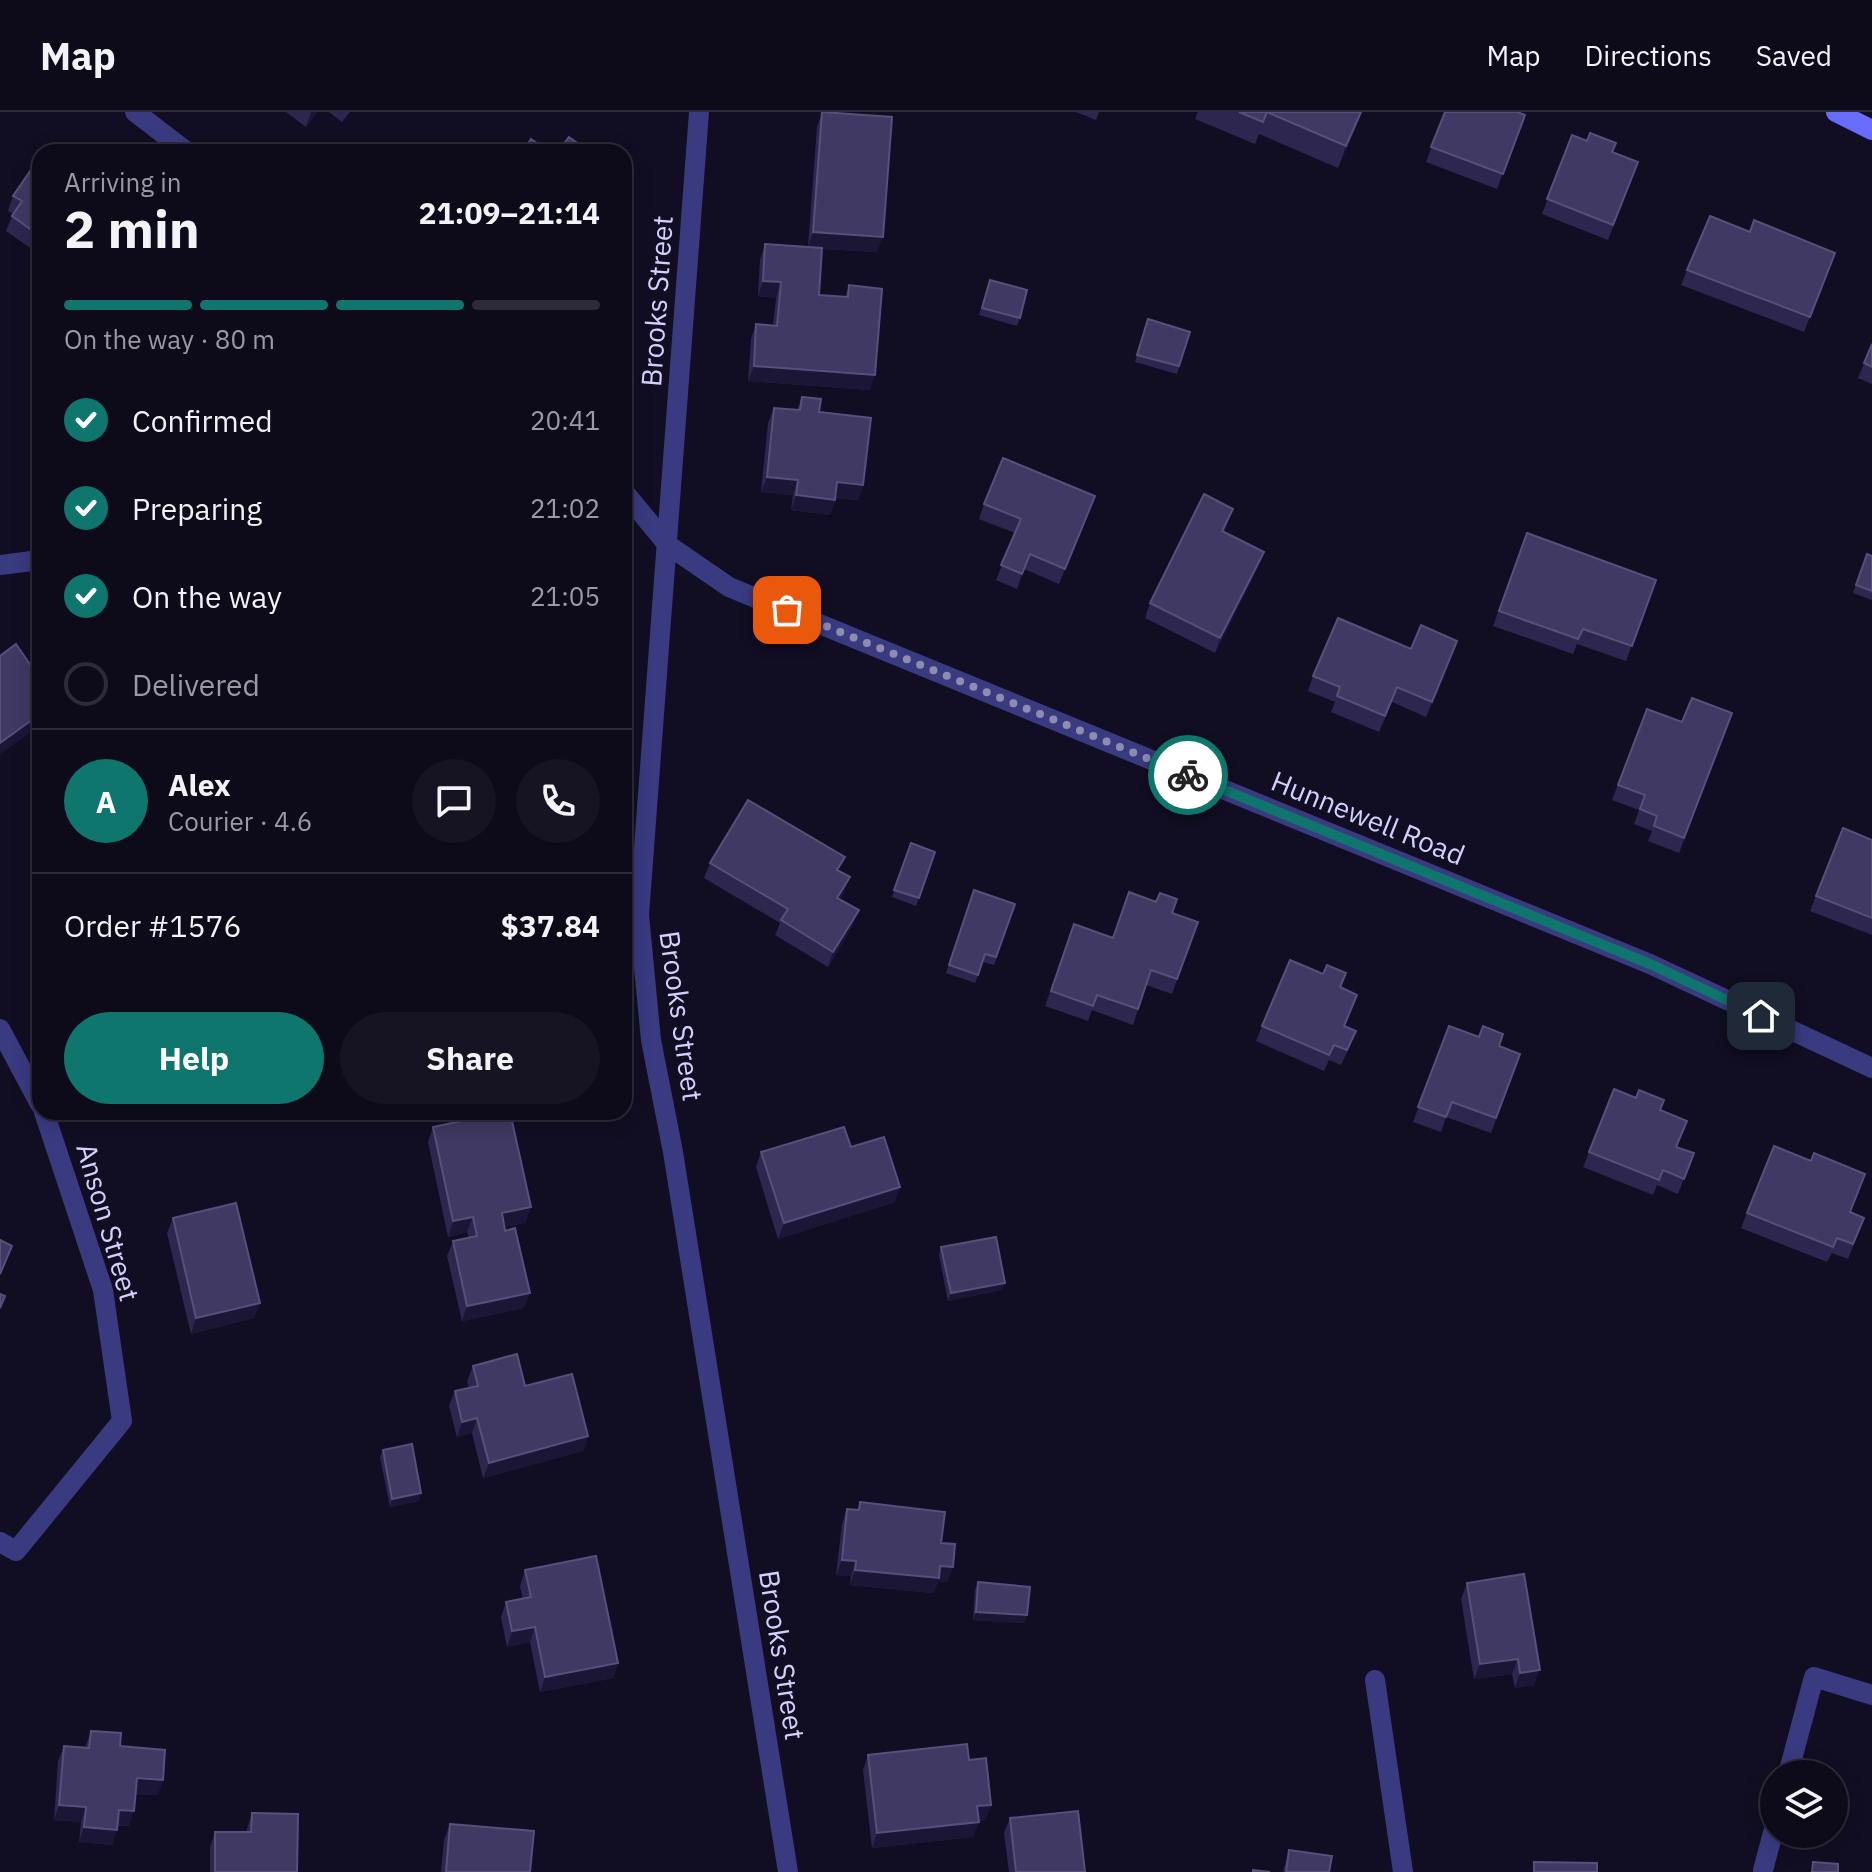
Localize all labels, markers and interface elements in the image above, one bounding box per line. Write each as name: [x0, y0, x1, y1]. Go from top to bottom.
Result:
text: Map: [40, 31, 116, 80]
text: Map: [1486, 37, 1540, 74]
text: Directions: [1584, 37, 1712, 74]
text: Saved: [1756, 37, 1832, 74]
text: Arriving in: [64, 165, 181, 199]
text: 21:09–21:14: [419, 193, 600, 232]
text: 2 min: [64, 195, 200, 262]
street label: Brooks Street: [632, 214, 681, 388]
text: On the way · 80 m: [64, 322, 275, 356]
icon: check: [64, 398, 108, 442]
text: Confirmed: [132, 401, 273, 440]
text: 20:41: [530, 403, 600, 437]
icon: check: [64, 486, 108, 530]
text: Preparing: [132, 489, 262, 528]
text: 21:02: [530, 491, 600, 525]
icon: check: [64, 574, 108, 618]
pin: [753, 576, 821, 644]
text: On the way: [132, 577, 282, 616]
text: 21:05: [530, 579, 600, 613]
icon: bag: [765, 588, 809, 632]
text: Delivered: [132, 665, 260, 704]
courier: [1148, 735, 1228, 815]
icon: bike: [1166, 753, 1210, 797]
button: chat: [412, 759, 496, 843]
button: phone: [516, 759, 600, 843]
street label: Hunnewell Road: [1266, 762, 1470, 873]
text: Alex: [168, 765, 231, 804]
text: A: [96, 782, 116, 821]
text: Courier · 4.6: [168, 804, 312, 838]
text: Order #1576: [64, 906, 241, 945]
text: $37.84: [501, 906, 600, 945]
street label: Brooks Street: [651, 929, 712, 1103]
pin: [1727, 982, 1795, 1050]
icon: home: [1739, 994, 1783, 1038]
button: Help: [64, 1012, 324, 1104]
button: Share: [340, 1012, 600, 1104]
street label: Anson Street: [68, 1139, 149, 1305]
street label: Brooks Street: [751, 1567, 814, 1742]
map controls: [1760, 1760, 1848, 1848]
button: layers: [1760, 1760, 1848, 1848]

